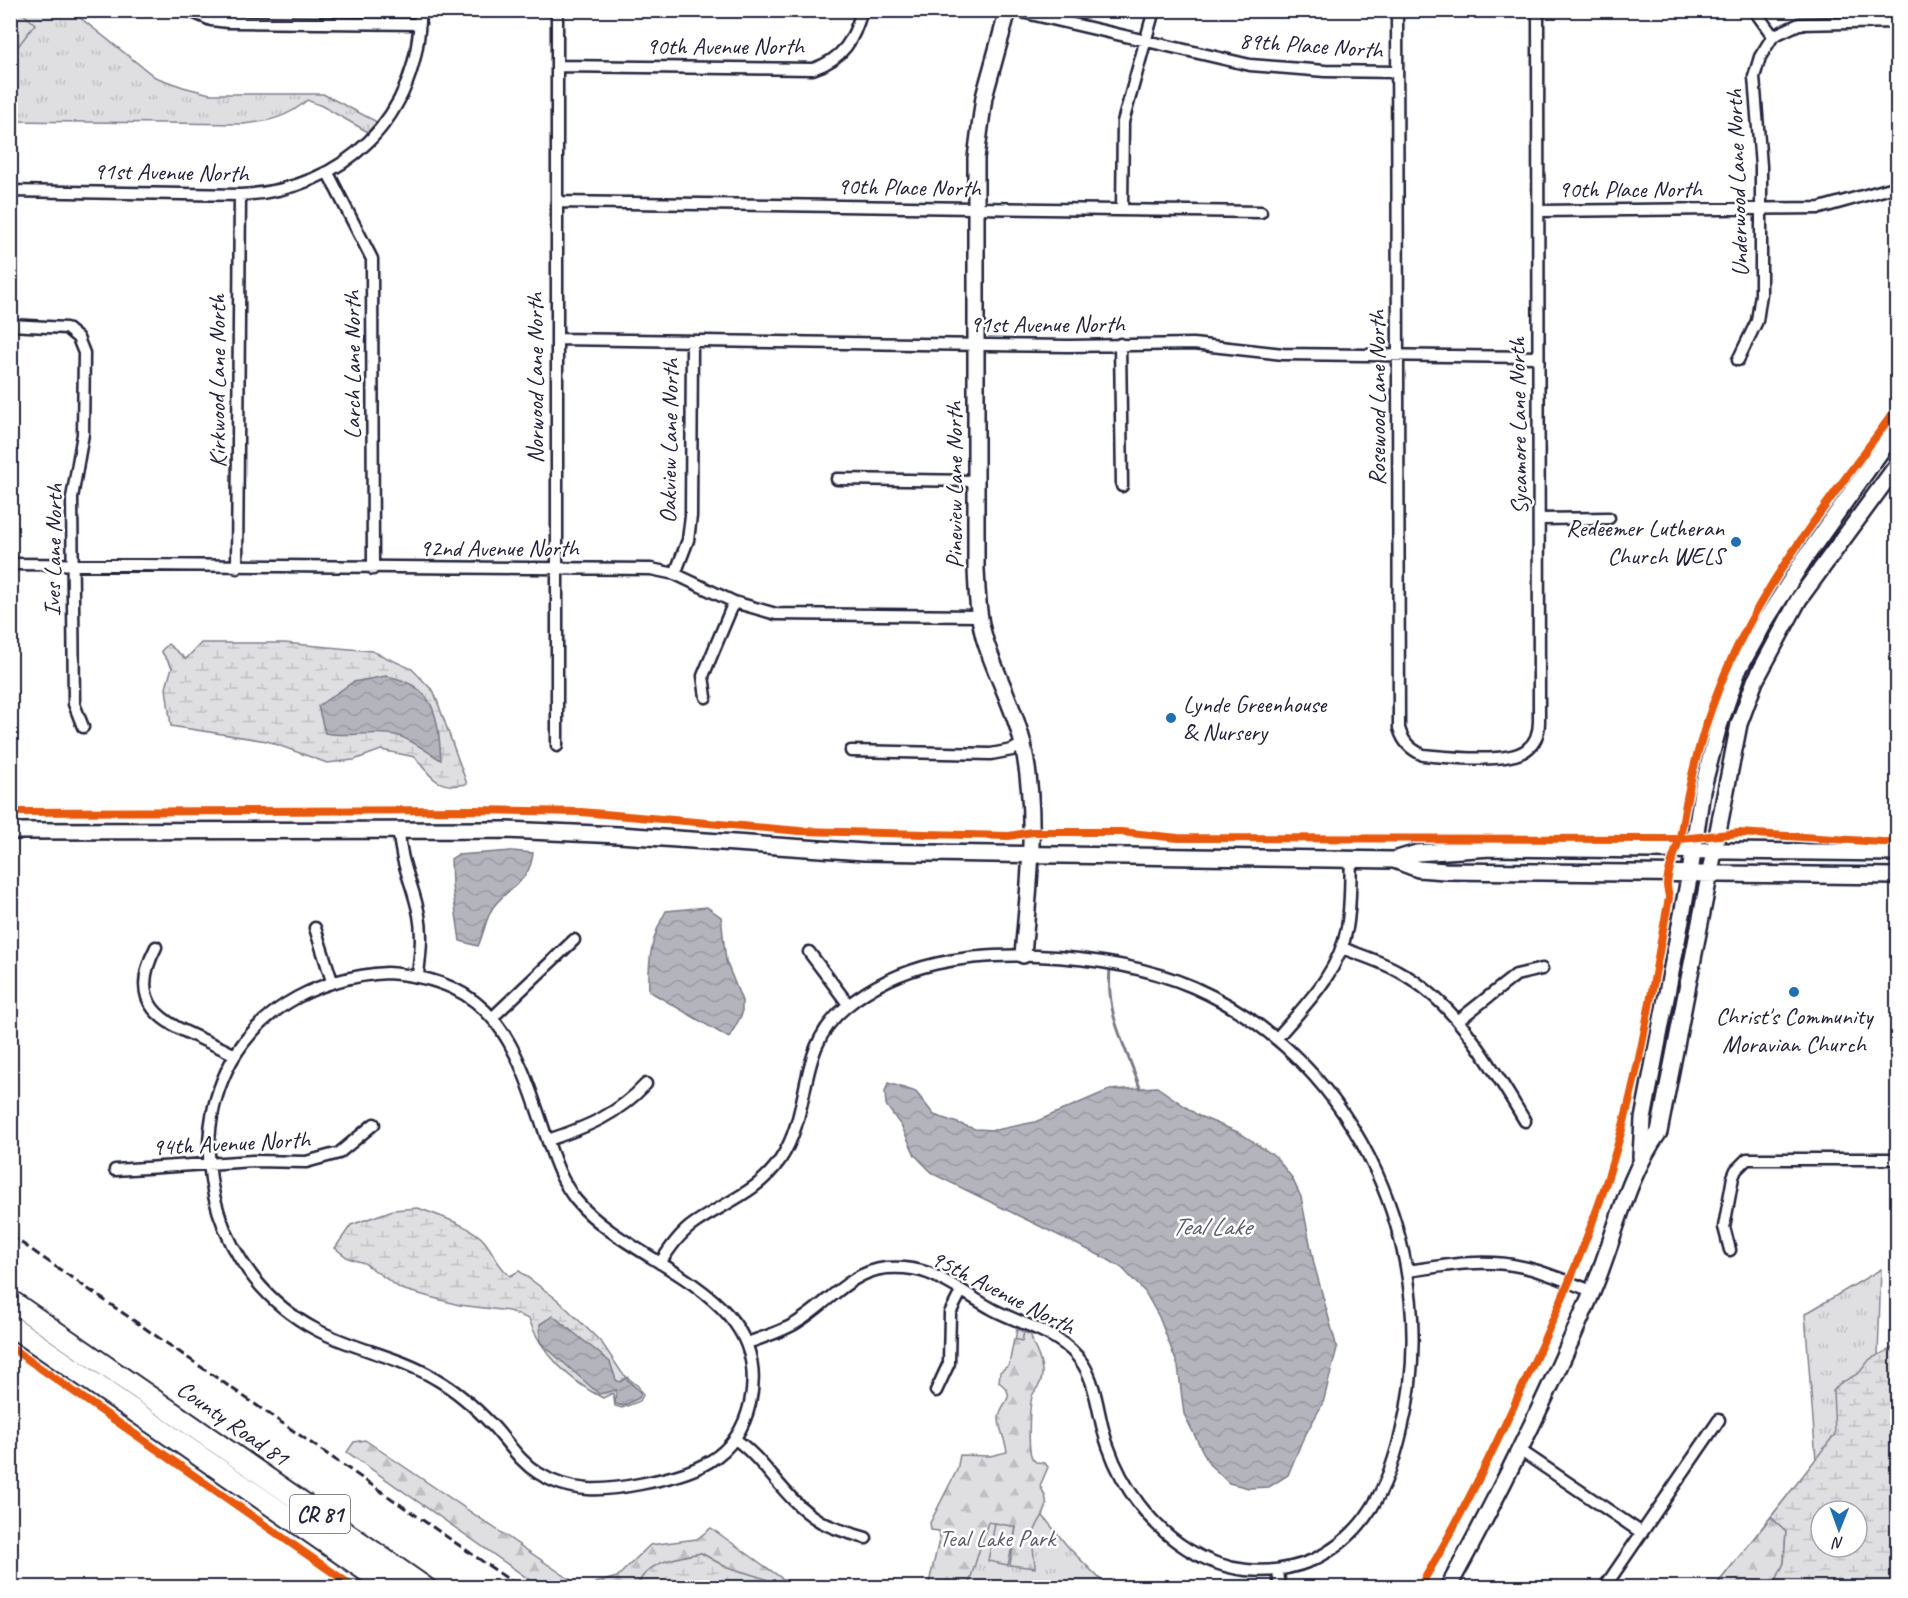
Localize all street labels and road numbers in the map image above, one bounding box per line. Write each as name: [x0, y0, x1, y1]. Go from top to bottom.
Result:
street label: 89th Place North: [1238, 25, 1386, 65]
street label: 90th Avenue North: [646, 31, 806, 61]
street label: Underwood Lane North: [1719, 88, 1755, 277]
street label: 91st Avenue North: [93, 156, 251, 188]
street label: 90th Place North: [837, 171, 983, 203]
street label: 90th Place North: [1558, 174, 1704, 204]
street label: Larch Lane North: [337, 289, 367, 439]
street label: Norwood Lane North: [520, 291, 550, 463]
street label: Kirkwood Lane North: [202, 293, 232, 468]
street label: Rosewood Lane North: [1362, 308, 1392, 486]
street label: 91st Avenue North: [969, 309, 1126, 339]
street label: Sycamore Lane North: [1501, 336, 1535, 515]
street label: Oakview Lane North: [653, 357, 685, 523]
street label: Pineview Lane North: [939, 400, 969, 568]
street label: Ives Lane North: [37, 482, 69, 617]
street label: 92nd Avenue North: [419, 533, 581, 563]
street label: 94th Avenue North: [151, 1124, 312, 1162]
street label: 95th Avenue North: [926, 1243, 1082, 1342]
street label: County Road 81: [171, 1373, 296, 1473]
road number: CR 81: [290, 1495, 350, 1533]

